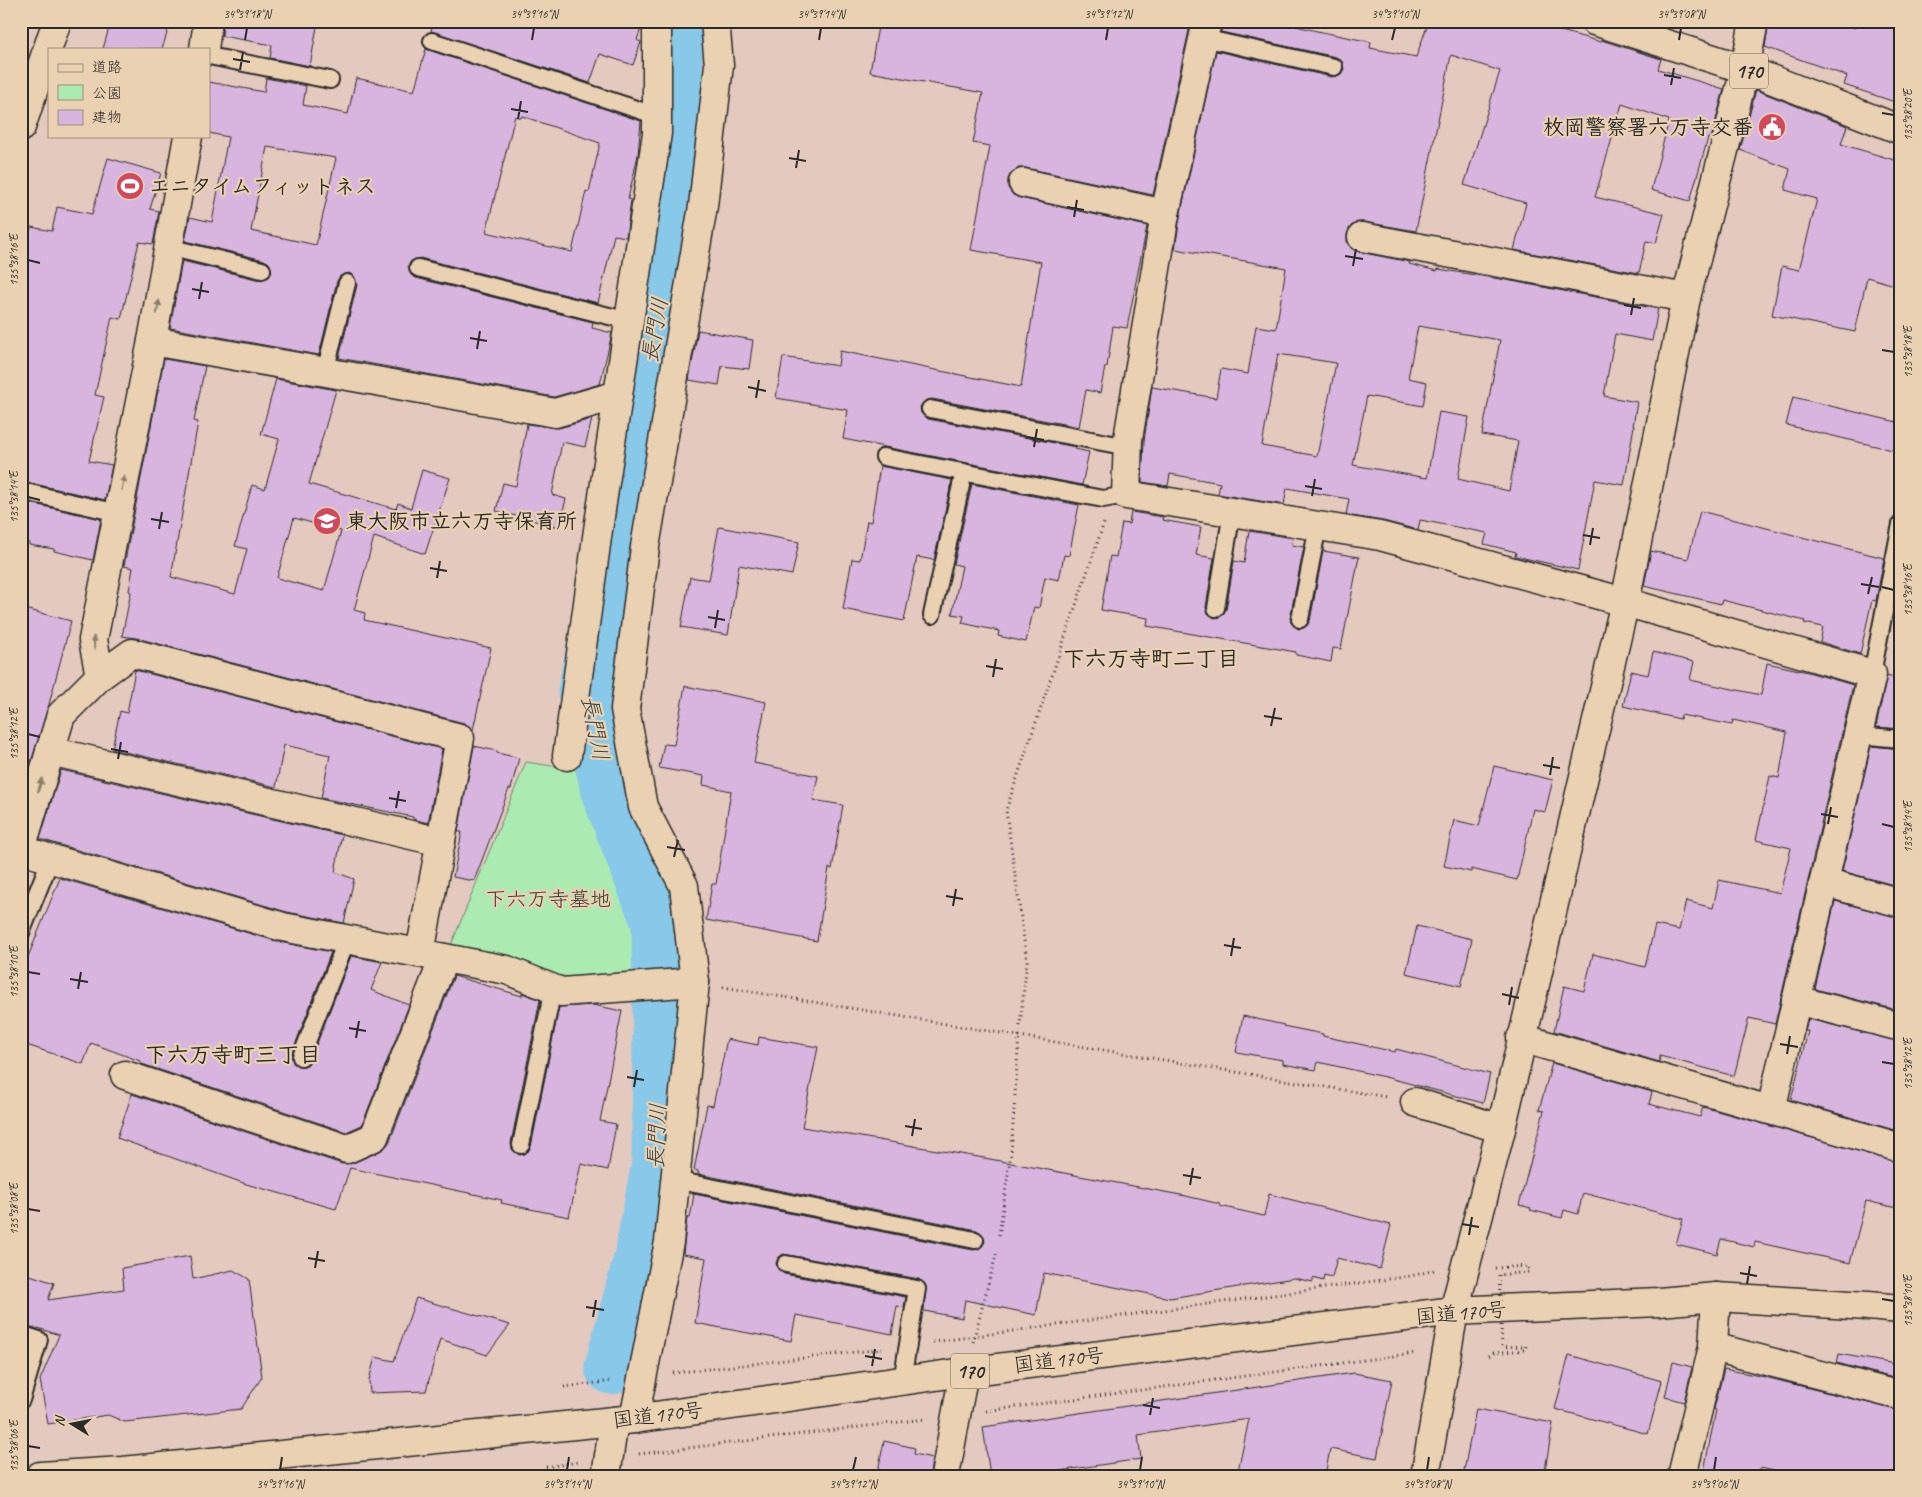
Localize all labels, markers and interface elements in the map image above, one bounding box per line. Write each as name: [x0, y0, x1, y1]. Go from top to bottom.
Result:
text: 34°39'18"N: [223, 6, 272, 22]
text: 34°39'16"N: [510, 6, 559, 22]
text: 34°39'14"N: [797, 6, 846, 22]
text: 34°39'12"N: [1084, 6, 1133, 22]
text: 34°39'10"N: [1371, 6, 1420, 22]
text: 34°39'08"N: [1657, 6, 1706, 22]
legend: [48, 48, 210, 138]
road number: 170: [1730, 54, 1768, 88]
text: 道路: [92, 58, 122, 77]
text: 公園: [92, 84, 122, 103]
text: 135°38'20"E: [1900, 87, 1916, 141]
text: 建物: [92, 108, 122, 127]
public building icon: 枚岡警察署六万寺交番: [1757, 112, 1787, 142]
place label: 枚岡警察署六万寺交番: [1543, 114, 1753, 140]
sports icon: エニタイムフィットネス: [115, 171, 145, 201]
place label: エニタイムフィットネス: [149, 173, 376, 199]
text: 135°38'16"E: [6, 232, 22, 286]
water label: 長門川: [635, 295, 675, 365]
one-way arrow: [154, 298, 162, 314]
text: 135°38'18"E: [1900, 324, 1916, 378]
text: 135°38'14"E: [6, 469, 22, 523]
one-way arrow: [120, 475, 128, 491]
school or university icon: 東大阪市立六万寺保育所: [312, 506, 342, 536]
place label: 東大阪市立六万寺保育所: [346, 508, 577, 534]
text: 135°38'16"E: [1900, 562, 1916, 616]
one-way arrow: [90, 634, 98, 650]
district label: 下六万寺町二丁目: [1063, 645, 1239, 673]
water label: 長門川: [575, 693, 615, 763]
text: 135°38'12"E: [6, 706, 22, 760]
one-way arrow: [37, 778, 45, 793]
text: 135°38'14"E: [1900, 799, 1916, 853]
park label: 下六万寺墓地: [485, 886, 611, 912]
text: 135°38'10"E: [6, 944, 22, 998]
text: 135°38'12"E: [1900, 1036, 1916, 1090]
district label: 下六万寺町三丁目: [145, 1041, 321, 1069]
water label: 長門川: [642, 1103, 672, 1169]
text: 135°38'08"E: [6, 1181, 22, 1235]
text: 135°38'10"E: [1900, 1273, 1916, 1327]
street label: 国道170号: [1414, 1296, 1508, 1330]
street label: 国道170号: [1012, 1342, 1106, 1378]
road number: 170: [951, 1354, 989, 1388]
street label: 国道170号: [611, 1397, 705, 1433]
north arrow: [48, 1400, 98, 1450]
text: N: [51, 1414, 69, 1428]
text: 135°38'06"E: [6, 1418, 22, 1472]
text: 34°39'16"N: [256, 1476, 305, 1492]
text: 34°39'14"N: [543, 1476, 592, 1492]
text: 34°39'12"N: [829, 1476, 878, 1492]
text: 34°39'10"N: [1116, 1476, 1165, 1492]
text: 34°39'08"N: [1403, 1476, 1452, 1492]
text: 34°39'06"N: [1690, 1476, 1739, 1492]

